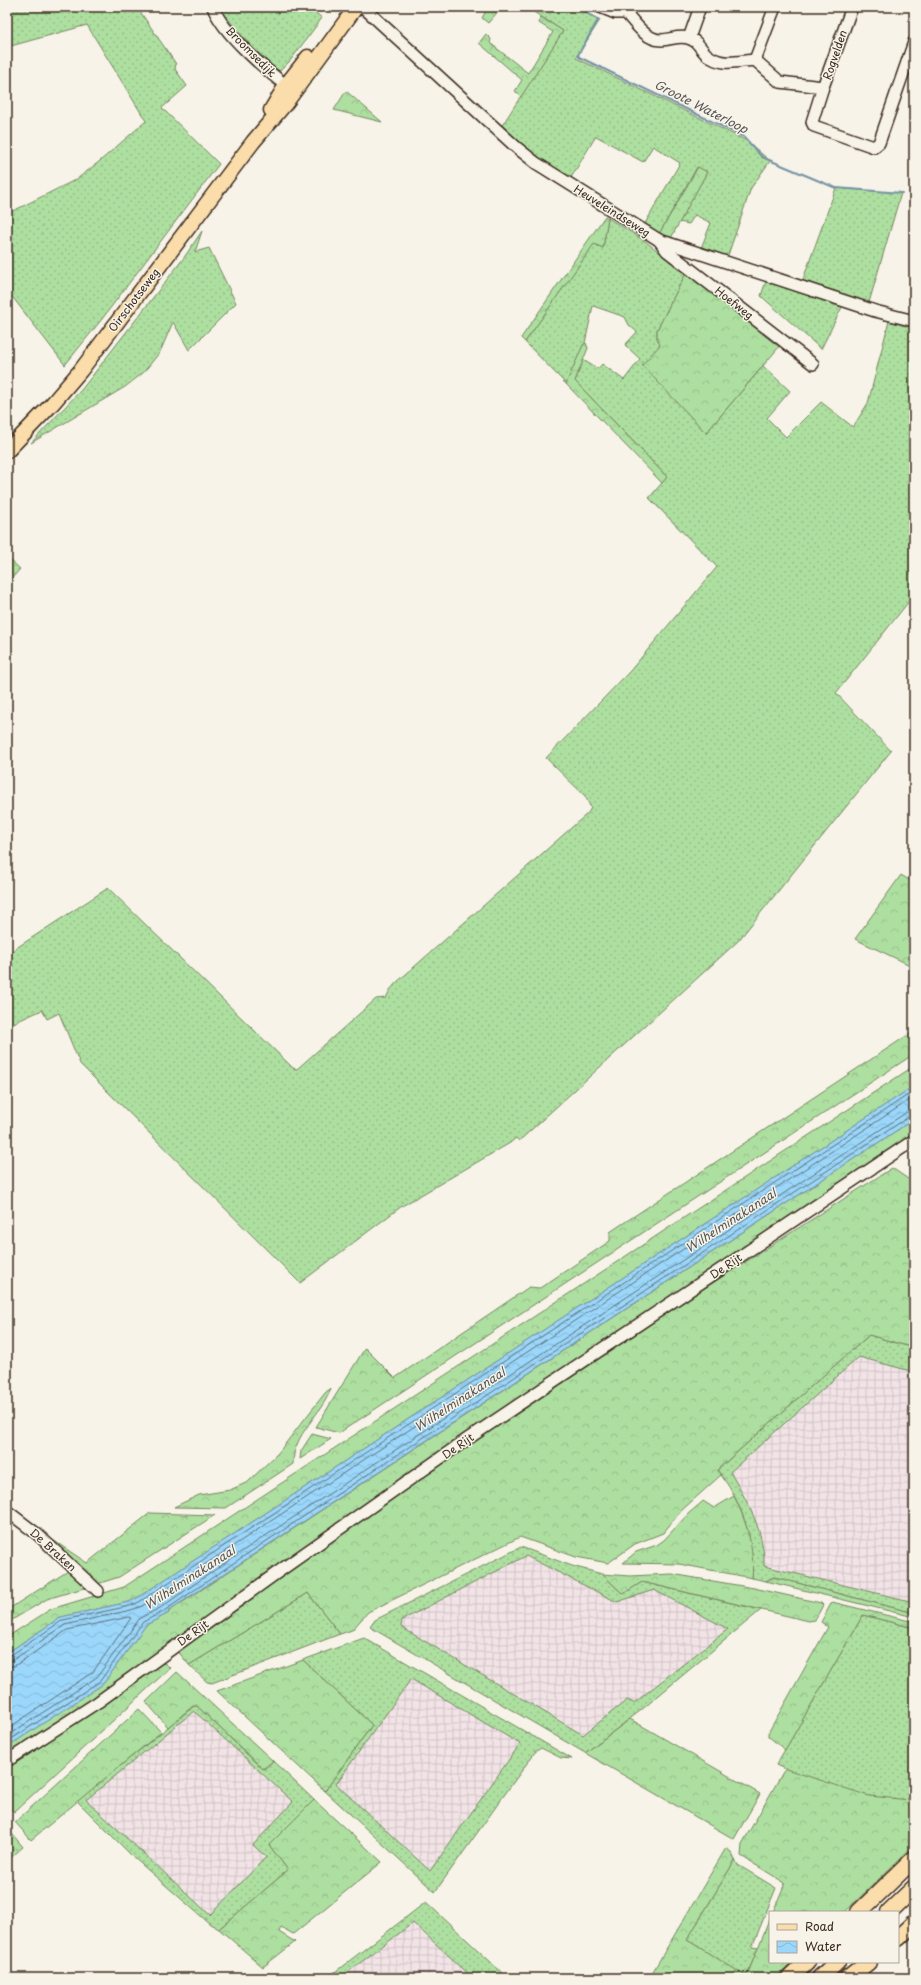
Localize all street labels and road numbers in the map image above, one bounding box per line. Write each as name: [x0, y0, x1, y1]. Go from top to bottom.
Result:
street label: Broomsedijk: [222, 22, 281, 81]
street label: Rogvelden: [818, 28, 851, 82]
street label: Heuveleindseweg: [571, 180, 654, 241]
street label: Oirschotseweg: [104, 264, 163, 335]
street label: Hoefweg: [711, 282, 757, 323]
street label: De Rijt: [706, 1248, 746, 1282]
street label: De Rijt: [438, 1428, 478, 1463]
street label: De Braken: [26, 1524, 80, 1575]
street label: De Rijt: [173, 1615, 212, 1650]

